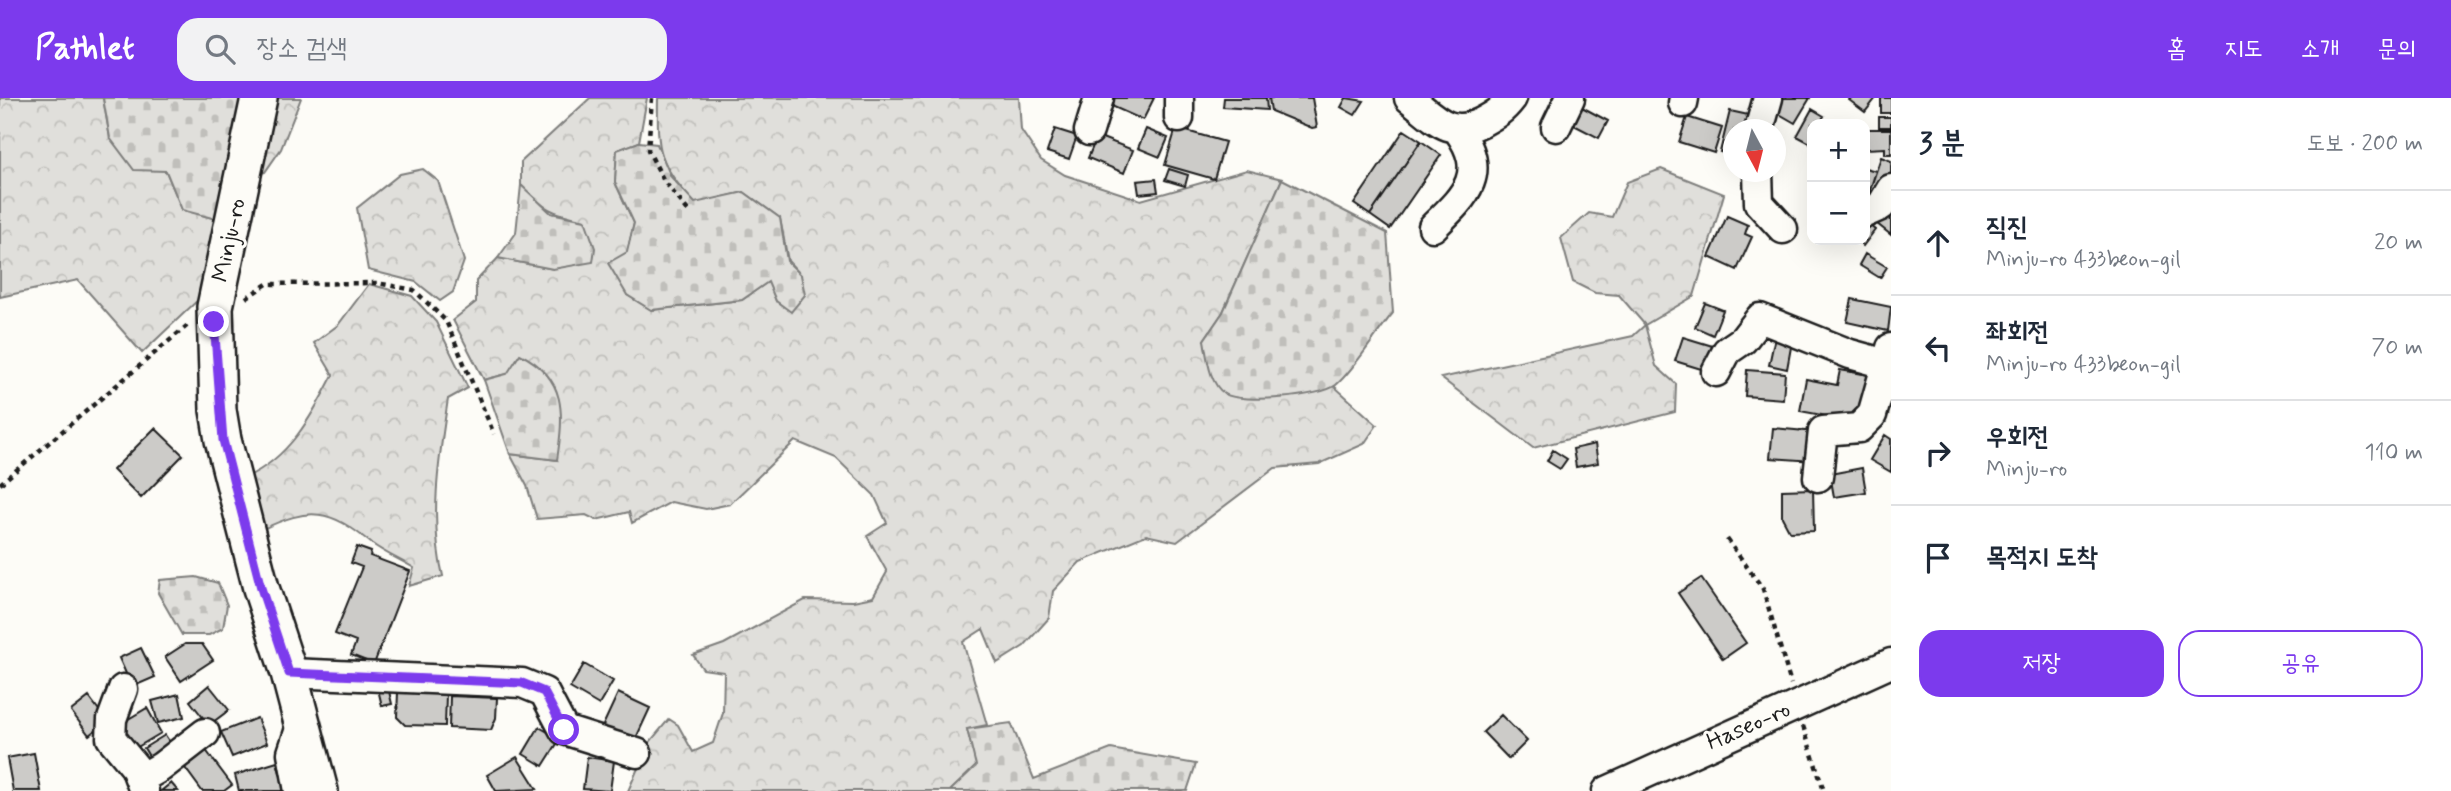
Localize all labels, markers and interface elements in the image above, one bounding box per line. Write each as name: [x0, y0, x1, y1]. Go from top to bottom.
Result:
search box: [177, 18, 667, 81]
text: Pathlet: [35, 27, 135, 71]
icon: search: [201, 30, 239, 68]
text: 장소 검색: [257, 32, 347, 66]
text: 홈: [2167, 34, 2186, 65]
text: 지도: [2224, 34, 2263, 65]
text: 소개: [2301, 34, 2339, 65]
text: 문의: [2377, 34, 2416, 65]
north arrow: [1723, 119, 1786, 182]
map controls: [1807, 119, 1870, 245]
button: +: [1807, 119, 1870, 182]
text: 3 분: [1919, 124, 1965, 163]
text: 도보 · 200 m: [2307, 129, 2423, 159]
button: −: [1807, 182, 1870, 245]
street label: Minju-ro: [205, 196, 253, 285]
text: 직진: [1986, 211, 2028, 245]
icon: ahead: [1919, 224, 1957, 262]
text: 20 m: [2374, 228, 2423, 258]
text: Minju-ro 433beon-gil: [1986, 245, 2181, 275]
route end: [198, 306, 229, 337]
text: 좌회전: [1986, 316, 2049, 350]
icon: left: [1919, 329, 1957, 367]
text: 70 m: [2371, 333, 2423, 363]
text: Minju-ro 433beon-gil: [1986, 350, 2181, 380]
text: 우회전: [1986, 421, 2049, 455]
icon: right: [1919, 434, 1957, 472]
text: 110 m: [2364, 438, 2423, 468]
text: Minju-ro: [1986, 455, 2067, 485]
icon: arrive: [1919, 539, 1957, 577]
text: 목적지 도착: [1986, 541, 2098, 575]
button: 저장: [1919, 630, 2164, 697]
button: 공유: [2178, 630, 2423, 697]
street label: Haseo-ro: [1702, 694, 1795, 759]
route start: [548, 714, 579, 745]

